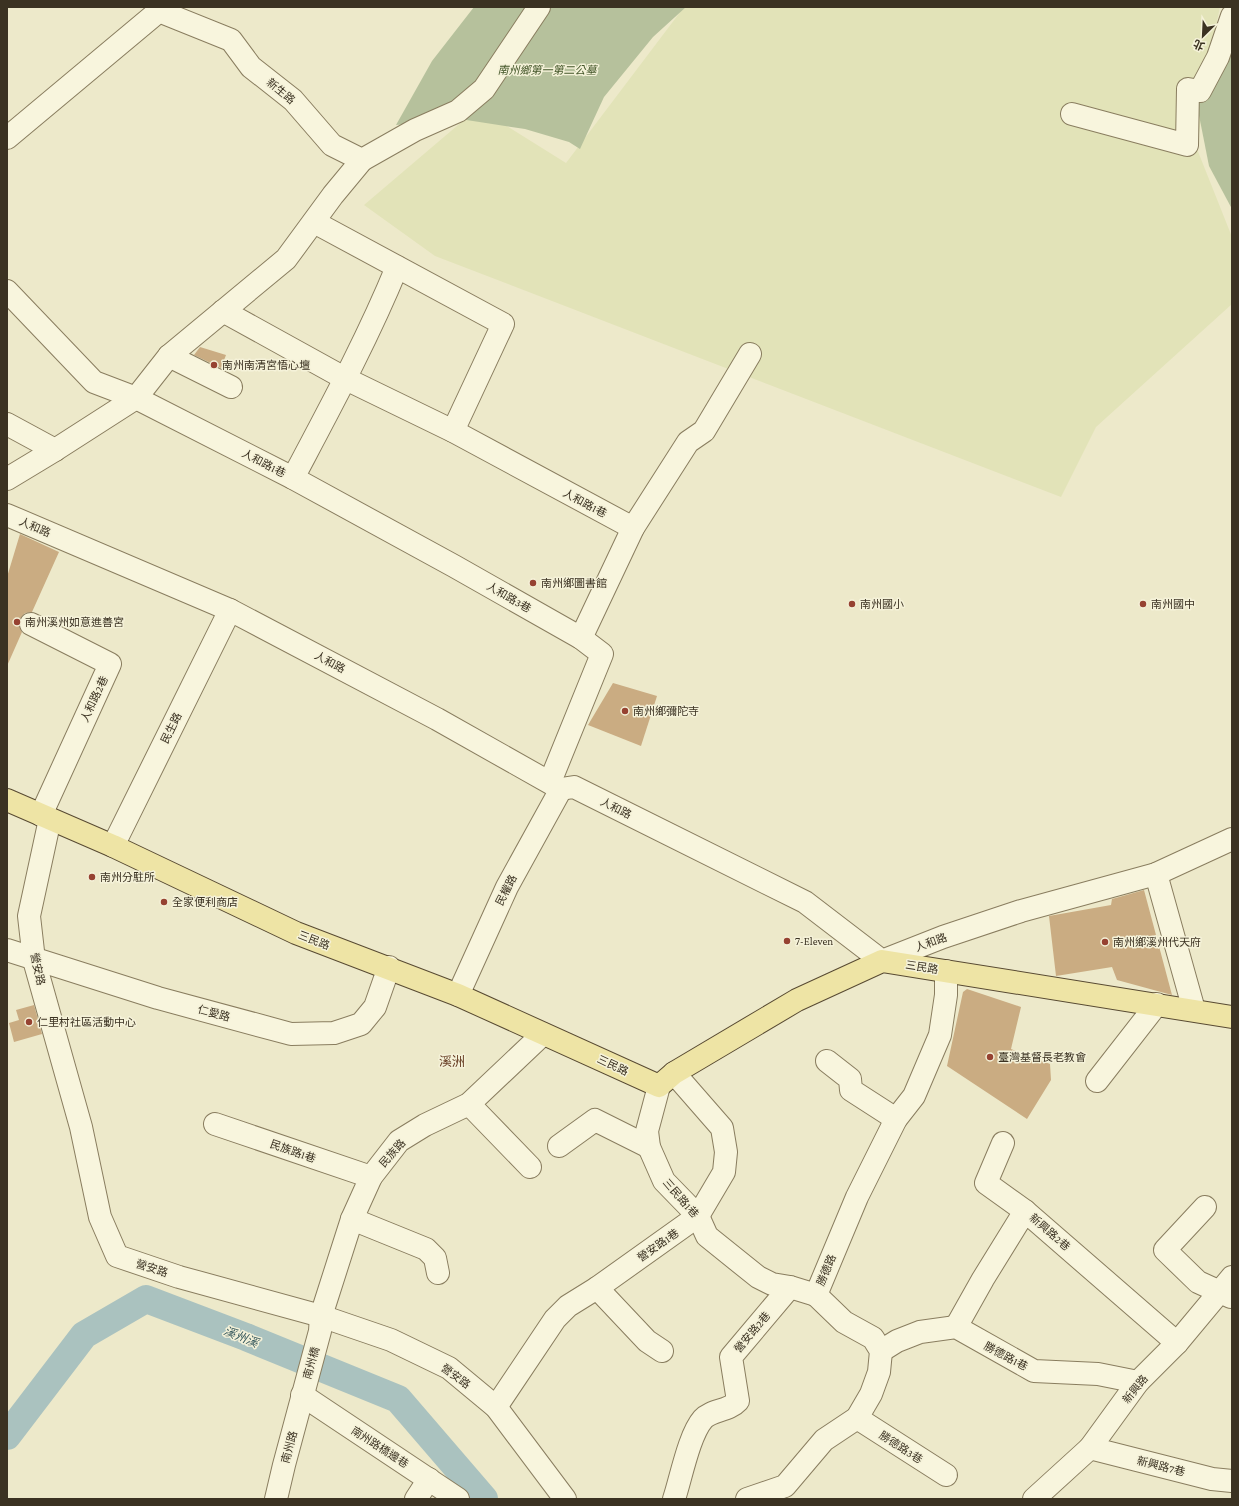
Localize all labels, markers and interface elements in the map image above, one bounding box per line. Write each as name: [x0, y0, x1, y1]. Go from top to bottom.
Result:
north arrow: [1183, 16, 1223, 56]
text: 北: [1191, 37, 1206, 53]
park label: 南州鄉第一第二公墓: [498, 64, 598, 76]
street label: 新生路: [265, 76, 297, 106]
place label: 南州南清宮悟心壇: [222, 359, 310, 371]
marker: 南州南清宮悟心壇: [209, 360, 219, 370]
street label: 人和路1巷: [240, 447, 288, 479]
street label: 人和路1巷: [561, 487, 609, 519]
street label: 人和路: [17, 515, 53, 539]
place label: 南州鄉圖書館: [541, 577, 607, 589]
marker: 南州鄉圖書館: [528, 578, 538, 588]
street label: 人和路3巷: [485, 579, 533, 615]
place label: 南州國小: [860, 598, 904, 610]
place label: 南州國中: [1151, 598, 1195, 610]
marker: 南州國小: [847, 599, 857, 609]
marker: 南州國中: [1138, 599, 1148, 609]
place label: 南州溪州如意進善宮: [25, 616, 124, 628]
marker: 南州溪州如意進善宮: [12, 617, 22, 627]
street label: 人和路: [313, 649, 347, 675]
street label: 人和路2巷: [78, 674, 110, 724]
place label: 南州鄉彌陀寺: [633, 705, 699, 717]
marker: 南州鄉彌陀寺: [620, 706, 630, 716]
street label: 民生路: [158, 711, 184, 745]
street label: 人和路: [599, 795, 633, 821]
place label: 南州分駐所: [100, 871, 155, 883]
marker: 南州分駐所: [87, 872, 97, 882]
street label: 民權路: [493, 873, 519, 907]
place label: 全家便利商店: [172, 896, 238, 908]
marker: 全家便利商店: [159, 897, 169, 907]
street label: 三民路: [296, 928, 332, 952]
street label: 人和路: [913, 931, 949, 953]
place label: 7-Eleven: [795, 935, 833, 947]
marker: 7-Eleven: [782, 936, 792, 946]
place label: 南州鄉溪州代天府: [1113, 936, 1201, 948]
marker: 南州鄉溪州代天府: [1100, 937, 1110, 947]
street label: 營安路: [28, 952, 48, 986]
street label: 三民路: [905, 958, 939, 976]
street label: 仁愛路: [197, 1003, 231, 1023]
place label: 仁里村社區活動中心: [37, 1016, 136, 1028]
marker: 仁里村社區活動中心: [24, 1017, 34, 1027]
place label: 臺灣基督長老教會: [998, 1051, 1086, 1063]
marker: 臺灣基督長老教會: [985, 1052, 995, 1062]
street label: 三民路: [596, 1053, 630, 1077]
district label: 溪洲: [439, 1054, 465, 1069]
street label: 民族路: [377, 1137, 407, 1169]
street label: 民族路1巷: [269, 1138, 317, 1164]
street label: 三民路1巷: [661, 1176, 701, 1220]
street label: 新興路2巷: [1027, 1211, 1073, 1253]
street label: 營安路1巷: [635, 1226, 681, 1264]
street label: 勝德路: [814, 1252, 838, 1288]
street label: 營安路: [134, 1257, 170, 1279]
street label: 營安路2巷: [732, 1309, 772, 1355]
water label: 溪州溪: [222, 1324, 262, 1351]
street label: 勝德路1巷: [982, 1340, 1030, 1372]
street label: 南州橋: [301, 1345, 321, 1381]
street label: 營安路: [439, 1361, 473, 1391]
street label: 新興路: [1120, 1372, 1150, 1406]
street label: 南州路橋邊巷: [349, 1424, 411, 1470]
street label: 勝德路3巷: [877, 1429, 925, 1465]
street label: 南州路: [279, 1430, 299, 1464]
street label: 新興路7巷: [1136, 1454, 1186, 1478]

